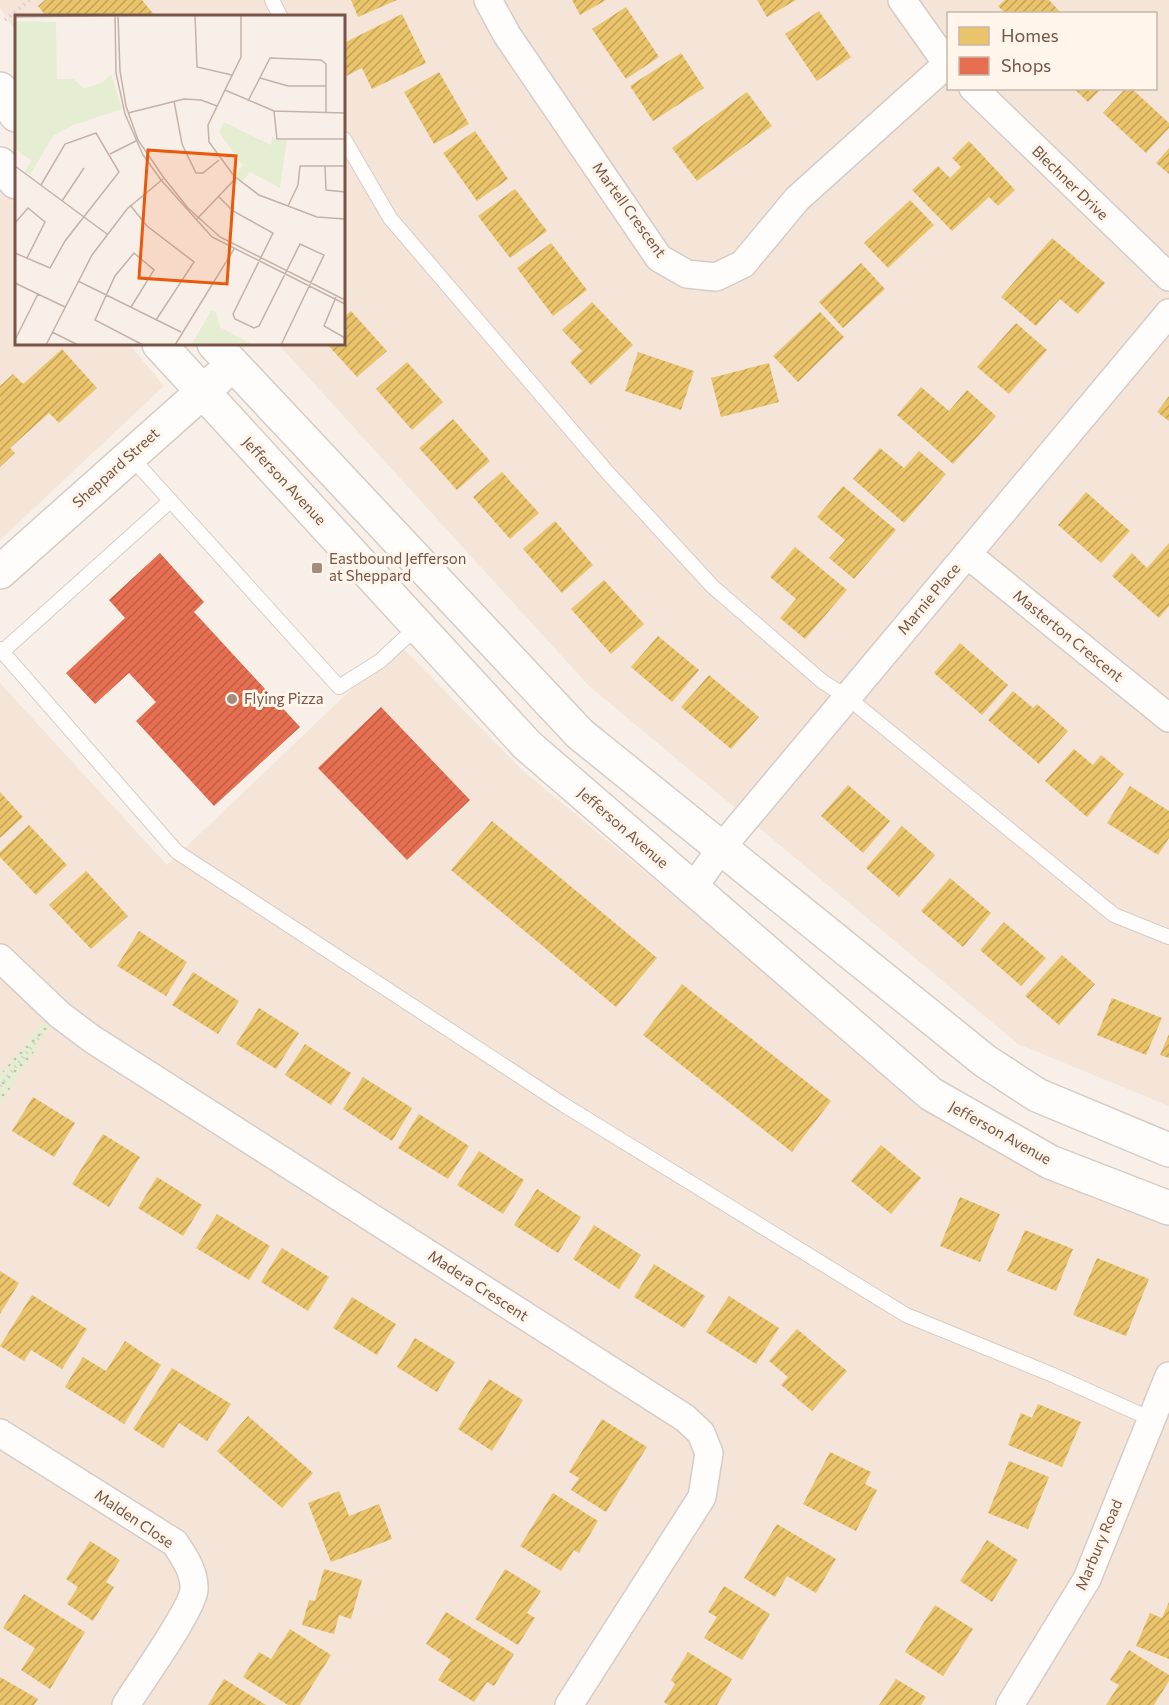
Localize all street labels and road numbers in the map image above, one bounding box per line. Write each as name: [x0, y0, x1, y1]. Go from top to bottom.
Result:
street label: Blechner Drive: [1029, 141, 1113, 223]
street label: Martell Crescent: [589, 158, 670, 261]
street label: Sheppard Street: [68, 424, 162, 511]
street label: Jefferson Avenue: [239, 432, 330, 528]
street label: Marnie Place: [893, 559, 963, 638]
street label: Masterton Crescent: [1010, 585, 1127, 685]
street label: Jefferson Avenue: [575, 783, 673, 872]
street label: Jefferson Avenue: [946, 1097, 1055, 1168]
street label: Madera Crescent: [425, 1246, 532, 1324]
street label: Malden Close: [92, 1485, 178, 1551]
street label: Marbury Road: [1071, 1496, 1125, 1593]

